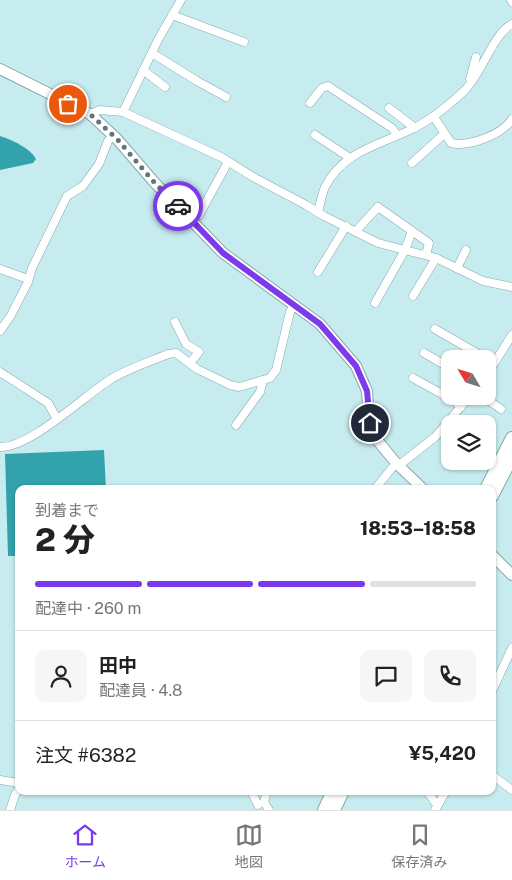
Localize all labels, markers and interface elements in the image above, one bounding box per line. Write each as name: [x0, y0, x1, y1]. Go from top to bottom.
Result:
pin: [47, 83, 89, 125]
icon: bag: [54, 90, 82, 118]
courier: [153, 181, 203, 231]
icon: car: [164, 192, 192, 220]
north arrow: [441, 350, 496, 405]
map controls: [441, 350, 496, 470]
pin: [349, 402, 391, 444]
icon: home: [356, 409, 384, 437]
button: layers: [441, 415, 496, 470]
text: 到着まで: [35, 501, 99, 520]
text: 18:53–18:58: [360, 517, 476, 539]
text: 2 分: [35, 521, 95, 558]
text: 配達中 · 260 m: [35, 599, 141, 618]
button: person: [35, 650, 87, 702]
button: chat: [360, 650, 412, 702]
button: phone: [424, 650, 476, 702]
text: 田中: [99, 654, 137, 676]
text: 配達員 · 4.8: [99, 681, 182, 700]
text: ¥5,420: [409, 742, 476, 764]
text: 注文 #6382: [35, 744, 136, 766]
tab: ホーム: [64, 821, 106, 871]
tab: 地図: [235, 821, 263, 871]
tab: 保存済み: [392, 821, 448, 871]

